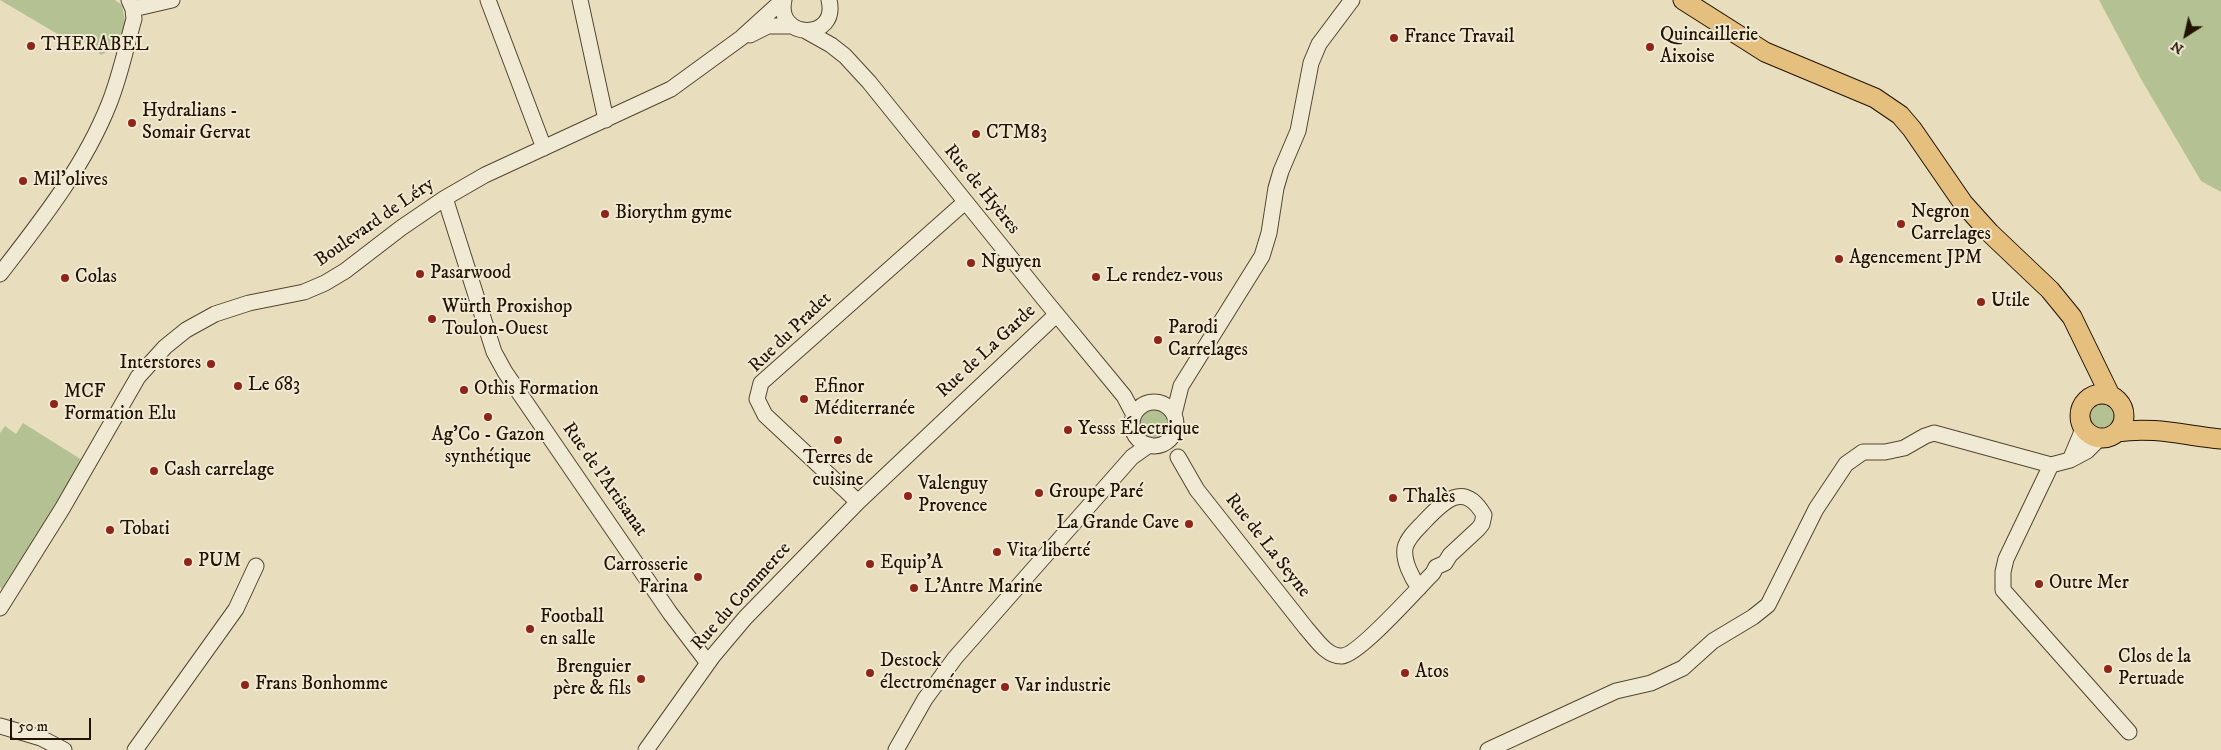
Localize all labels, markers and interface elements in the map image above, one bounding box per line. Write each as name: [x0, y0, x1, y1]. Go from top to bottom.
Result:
north arrow: [2161, 10, 2211, 60]
place label: Quincaillerie Aixoise: [1660, 25, 1758, 69]
place label: France Travail: [1404, 27, 1514, 49]
marker: France Travail: [1388, 32, 1400, 44]
place label: THERABEL: [41, 35, 149, 57]
text: N: [2168, 37, 2187, 58]
marker: THERABEL: [25, 40, 37, 52]
marker: Quincaillerie Aixoise: [1644, 41, 1656, 53]
place label: Hydralians - Somair Gervat: [142, 101, 251, 145]
marker: Hydralians - Somair Gervat: [126, 117, 138, 129]
place label: CTM83: [986, 123, 1047, 145]
marker: CTM83: [970, 128, 982, 140]
street label: Rue de Hyères: [938, 141, 1024, 239]
place label: Mil'olives: [33, 170, 108, 192]
street label: Boulevard de Léry: [311, 174, 439, 272]
marker: Mil'olives: [17, 175, 29, 187]
place label: Negron Carrelages: [1911, 202, 1991, 246]
place label: Biorythm gyme: [615, 203, 732, 225]
marker: Biorythm gyme: [599, 208, 611, 220]
marker: Negron Carrelages: [1895, 218, 1907, 230]
place label: Agencement JPM: [1849, 248, 1982, 270]
place label: Nguyen: [981, 252, 1041, 274]
marker: Agencement JPM: [1833, 253, 1845, 265]
marker: Nguyen: [965, 257, 977, 269]
place label: Pasarwood: [430, 263, 511, 285]
place label: Le rendez-vous: [1106, 266, 1223, 288]
place label: Colas: [75, 267, 117, 289]
marker: Pasarwood: [414, 268, 426, 280]
marker: Le rendez-vous: [1090, 271, 1102, 283]
marker: Colas: [59, 272, 71, 284]
street label: Rue du Pradet: [745, 288, 837, 378]
place label: Utile: [1991, 291, 2030, 313]
marker: Utile: [1975, 296, 1987, 308]
place label: Würth Proxishop Toulon-Ouest: [442, 297, 572, 341]
street label: Rue de La Garde: [933, 300, 1041, 404]
marker: Würth Proxishop Toulon-Ouest: [426, 313, 438, 325]
place label: Parodi Carrelages: [1168, 318, 1248, 362]
marker: Parodi Carrelages: [1152, 334, 1164, 346]
place label: Interstores: [119, 353, 201, 375]
marker: Interstores: [205, 358, 217, 370]
place label: Le 683: [248, 375, 300, 397]
place label: Efinor Méditerranée: [814, 377, 915, 421]
place label: Othis Formation: [474, 379, 599, 401]
marker: Le 683: [232, 380, 244, 392]
place label: MCF Formation Elu: [64, 382, 176, 426]
marker: Othis Formation: [458, 384, 470, 396]
marker: Efinor Méditerranée: [798, 393, 810, 405]
marker: MCF Formation Elu: [48, 398, 60, 410]
marker: Ag'Co - Gazon synthétique: [482, 411, 494, 423]
street label: Rue de l'Artisanat: [556, 419, 652, 541]
place label: Yesss Électrique: [1078, 419, 1199, 441]
marker: Yesss Électrique: [1062, 424, 1074, 436]
place label: Ag'Co - Gazon synthétique: [432, 425, 544, 469]
marker: Terres de cuisine: [832, 434, 844, 446]
place label: Terres de cuisine: [803, 448, 873, 492]
place label: Cash carrelage: [164, 460, 274, 482]
marker: Cash carrelage: [148, 465, 160, 477]
place label: Valenguy Provence: [918, 474, 988, 518]
place label: Groupe Paré: [1049, 482, 1143, 504]
marker: Groupe Paré: [1033, 487, 1045, 499]
place label: Thalès: [1403, 487, 1455, 509]
street label: Rue de La Seyne: [1219, 489, 1315, 603]
marker: Valenguy Provence: [902, 490, 914, 502]
marker: Thalès: [1387, 492, 1399, 504]
place label: La Grande Cave: [1057, 513, 1179, 535]
marker: La Grande Cave: [1183, 518, 1195, 530]
place label: Tobati: [120, 519, 170, 541]
marker: Tobati: [104, 524, 116, 536]
street label: Rue du Commerce: [687, 538, 797, 656]
place label: Vita liberté: [1007, 541, 1090, 563]
marker: Vita liberté: [991, 546, 1003, 558]
place label: PUM: [198, 551, 241, 573]
place label: Equip'A: [880, 553, 943, 575]
place label: Carrosserie Farina: [604, 555, 688, 599]
marker: PUM: [182, 556, 194, 568]
marker: Equip'A: [864, 558, 876, 570]
marker: Carrosserie Farina: [692, 571, 704, 583]
place label: Outre Mer: [2049, 573, 2129, 595]
place label: L'Antre Marine: [924, 577, 1043, 599]
marker: Outre Mer: [2033, 578, 2045, 590]
marker: L'Antre Marine: [908, 582, 920, 594]
place label: Football en salle: [540, 607, 604, 651]
marker: Football en salle: [524, 623, 536, 635]
place label: Clos de la Pertuade: [2118, 647, 2191, 691]
place label: Destock électroménager: [880, 651, 996, 695]
place label: Brenguier père & fils: [553, 657, 631, 701]
place label: Atos: [1415, 662, 1449, 684]
marker: Clos de la Pertuade: [2102, 663, 2114, 675]
marker: Destock électroménager: [864, 667, 876, 679]
marker: Atos: [1399, 667, 1411, 679]
marker: Brenguier père & fils: [635, 673, 647, 685]
place label: Frans Bonhomme: [255, 674, 388, 696]
place label: Var industrie: [1015, 676, 1111, 698]
marker: Frans Bonhomme: [239, 679, 251, 691]
marker: Var industrie: [999, 681, 1011, 693]
scale bar: [12, 708, 94, 740]
text: 50 m: [18, 717, 48, 736]

